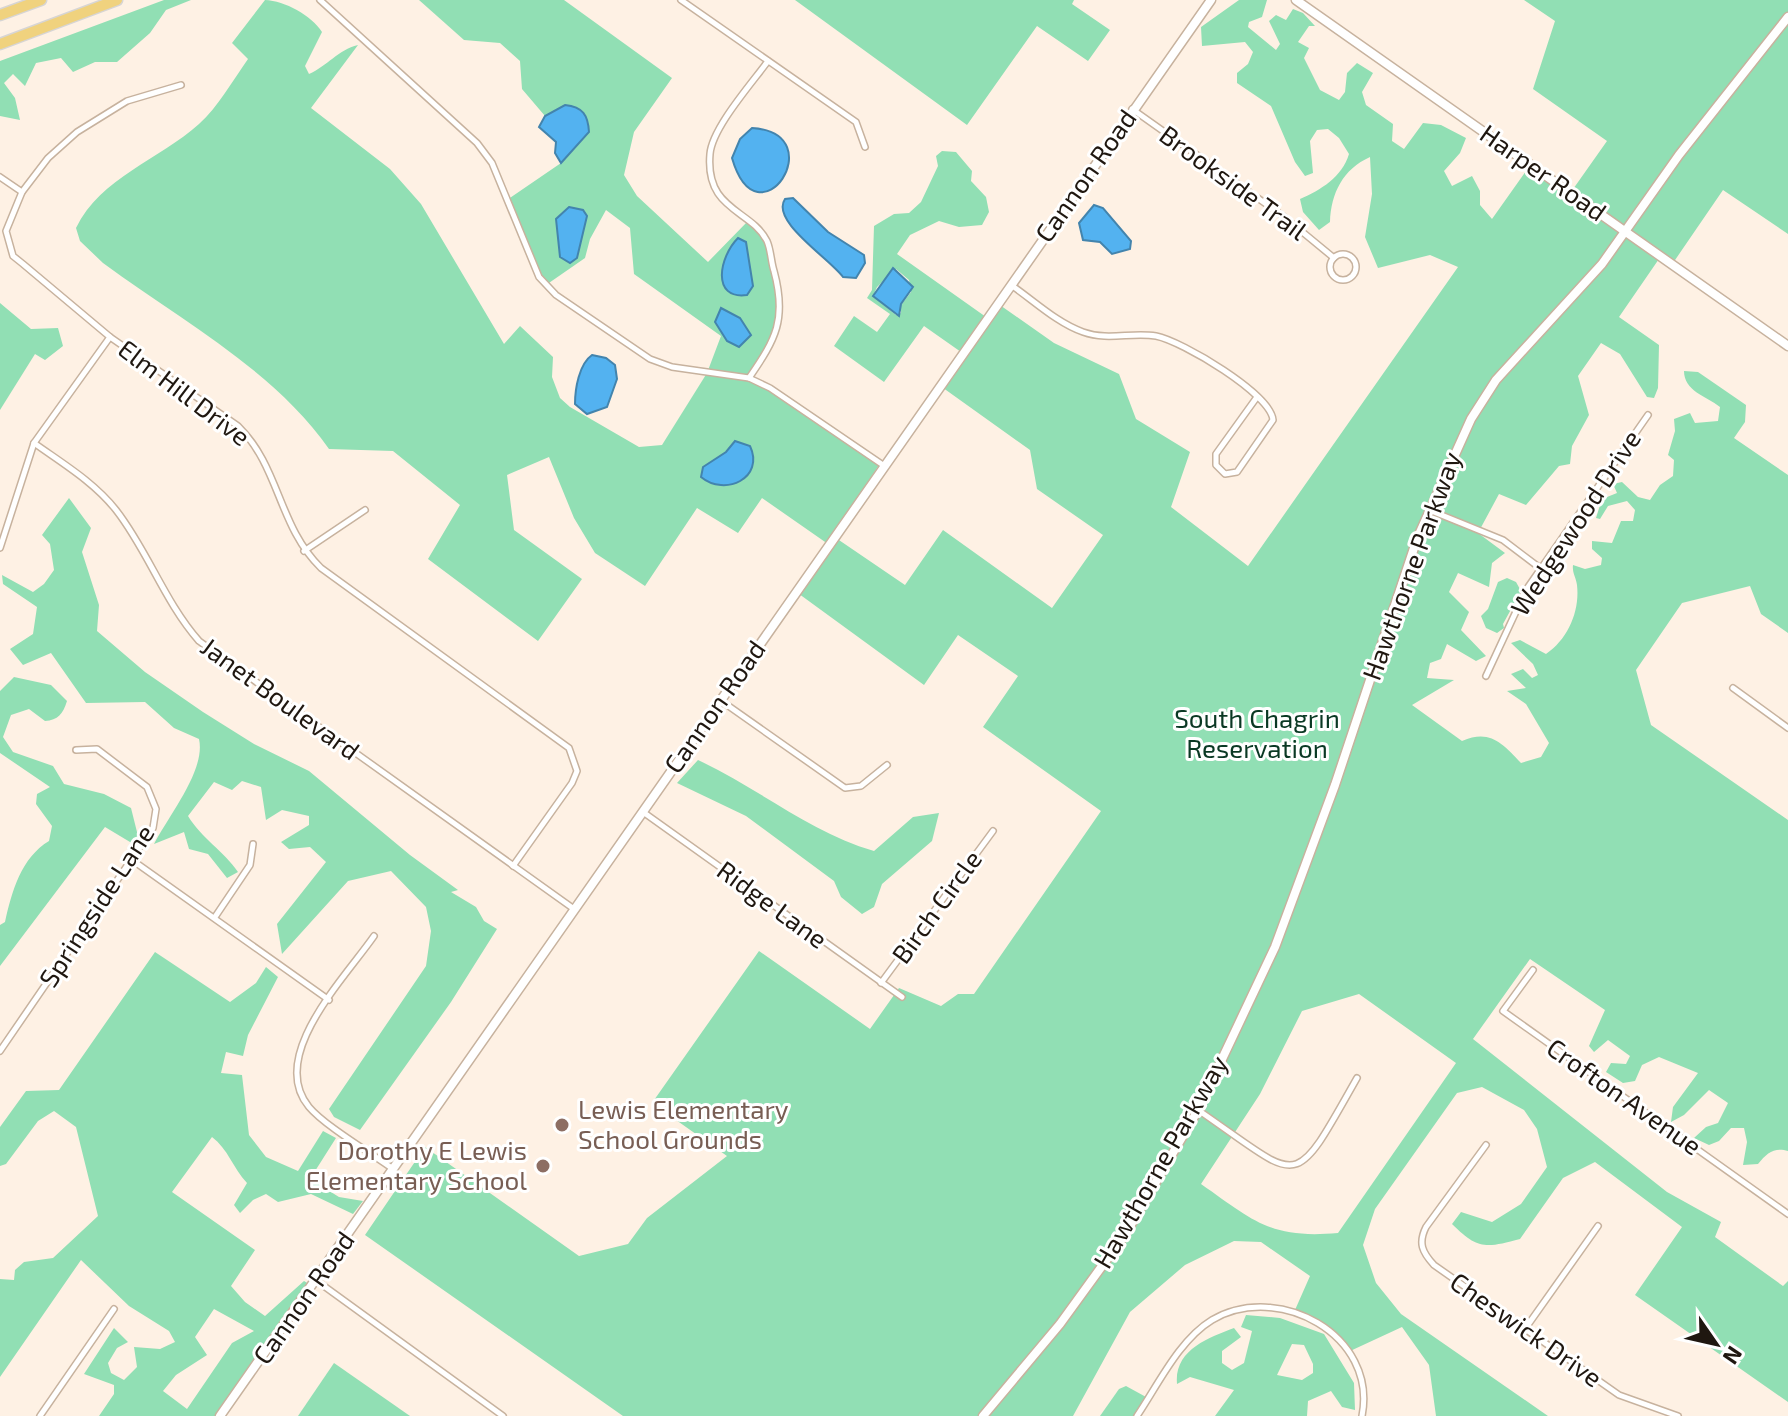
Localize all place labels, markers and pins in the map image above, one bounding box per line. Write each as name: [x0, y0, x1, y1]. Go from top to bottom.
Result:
place label: Lewis Elementary School Grounds: [578, 1093, 789, 1154]
marker: Lewis Elementary School Grounds: [553, 1116, 571, 1134]
place label: Dorothy E Lewis Elementary School: [306, 1134, 527, 1195]
marker: Dorothy E Lewis Elementary School: [534, 1157, 552, 1175]

